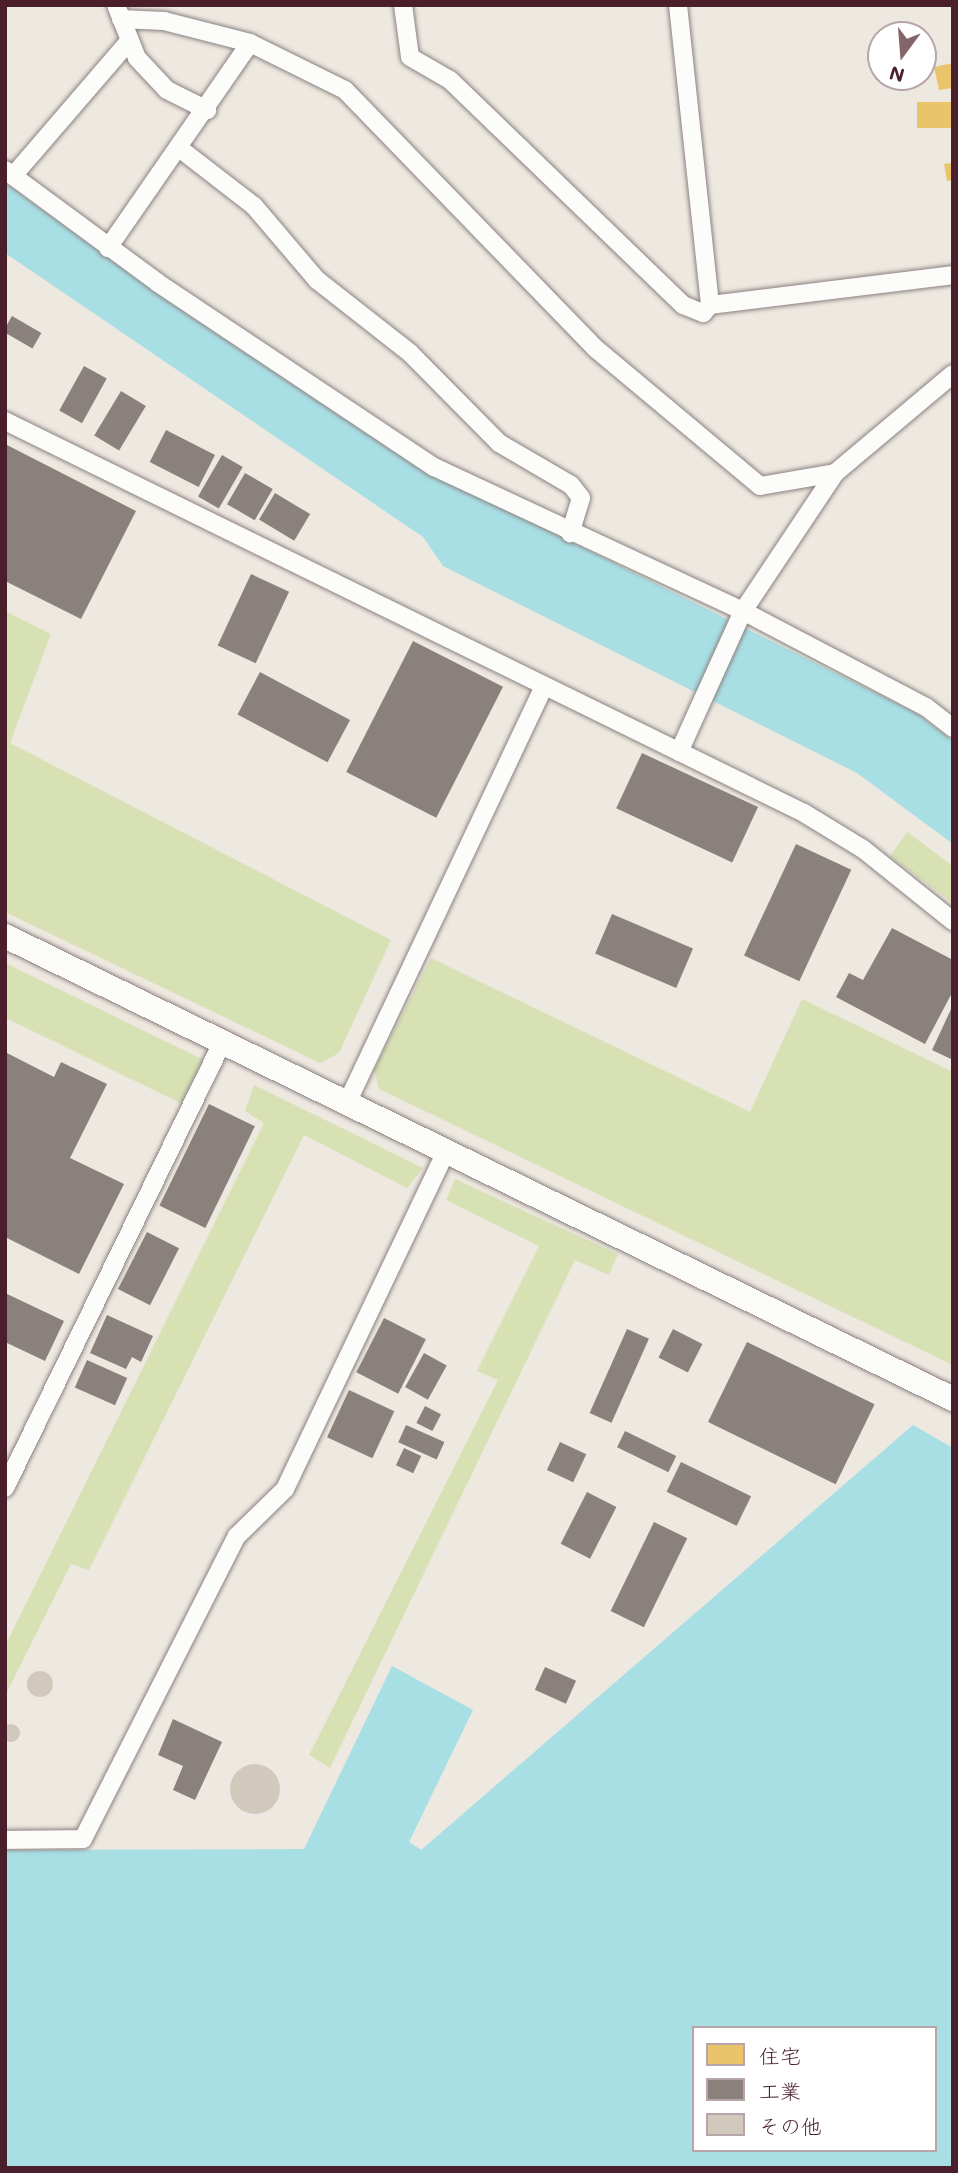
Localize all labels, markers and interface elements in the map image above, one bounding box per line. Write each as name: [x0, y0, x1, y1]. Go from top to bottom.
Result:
north arrow: [867, 21, 937, 91]
text: N: [886, 61, 907, 89]
legend: [692, 2026, 937, 2152]
text: 住宅: [759, 2042, 801, 2069]
text: 工業: [759, 2077, 801, 2104]
text: その他: [759, 2112, 822, 2139]

